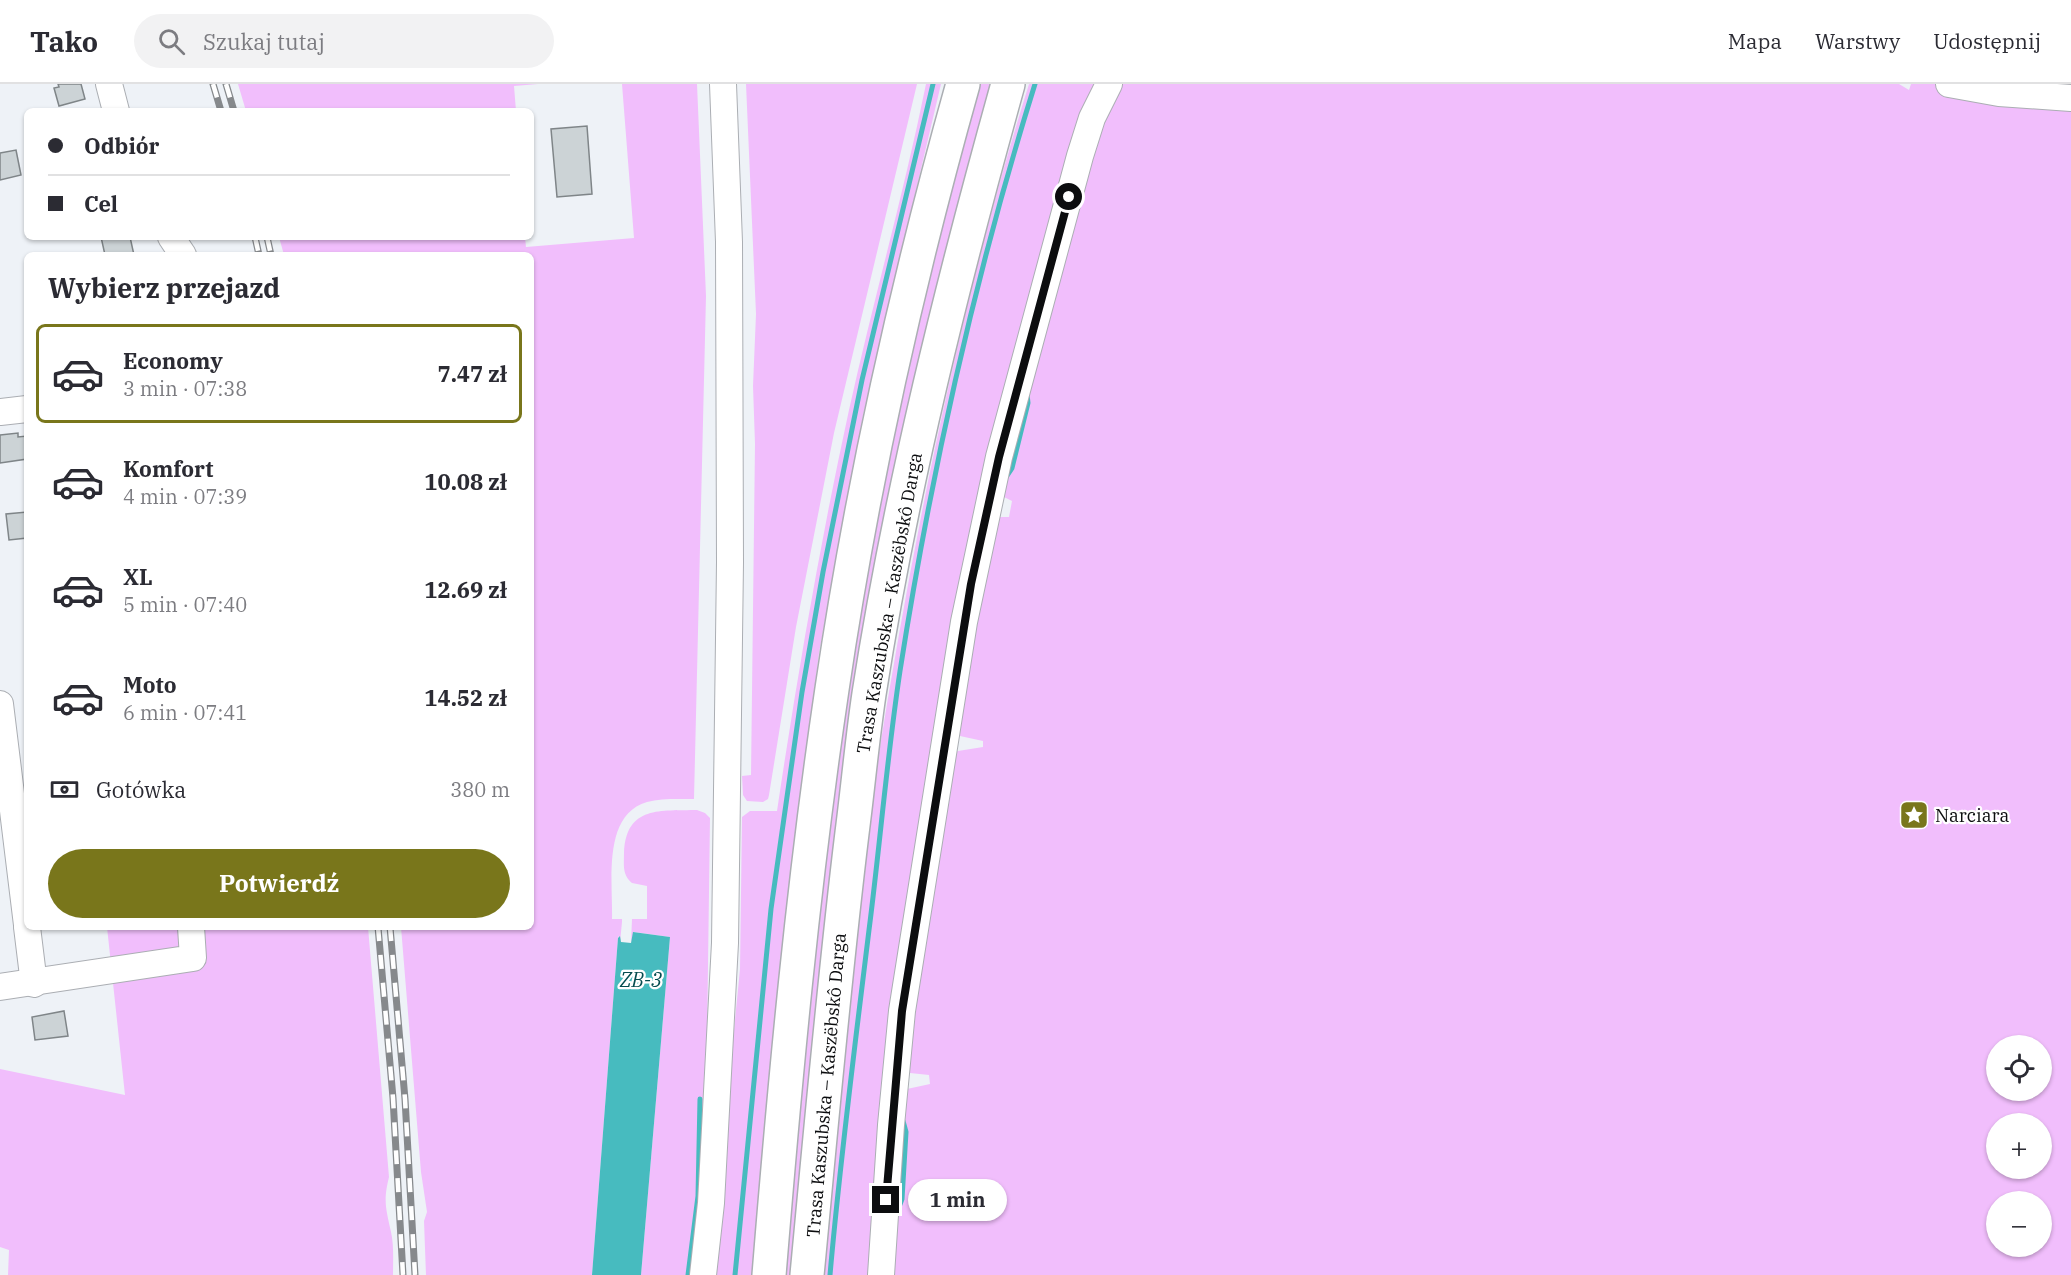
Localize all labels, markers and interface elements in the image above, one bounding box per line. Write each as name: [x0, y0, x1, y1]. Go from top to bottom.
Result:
search box: [134, 14, 554, 68]
text: Tako: [30, 23, 98, 60]
icon: search: [155, 25, 188, 58]
text: Szukaj tutaj: [203, 27, 325, 56]
text: Mapa: [1728, 27, 1782, 55]
text: Warstwy: [1815, 27, 1900, 55]
text: Udostępnij: [1933, 27, 2041, 55]
text: Odbiór: [84, 131, 159, 160]
route start: [1055, 183, 1082, 210]
text: Cel: [84, 189, 118, 218]
text: Wybierz przejazd: [48, 270, 280, 305]
text: Economy: [123, 346, 223, 375]
icon: car: [51, 347, 105, 401]
text: 7.47 zł: [437, 359, 507, 388]
text: 3 min · 07:38: [123, 375, 247, 402]
street label: Trasa Kaszubska – Kaszëbskô Darga: [851, 450, 927, 755]
text: Komfort: [123, 454, 213, 483]
icon: car: [51, 455, 105, 509]
text: 10.08 zł: [424, 467, 507, 496]
text: 4 min · 07:39: [123, 483, 247, 510]
text: XL: [123, 562, 153, 591]
icon: car: [51, 563, 105, 617]
text: 12.69 zł: [424, 575, 507, 604]
text: 5 min · 07:40: [123, 591, 247, 618]
text: Moto: [123, 670, 177, 699]
icon: car: [51, 671, 105, 725]
text: 14.52 zł: [424, 683, 507, 712]
text: 6 min · 07:41: [123, 699, 247, 726]
icon: cash: [48, 773, 81, 806]
text: Gotówka: [96, 775, 186, 804]
text: 380 m: [450, 776, 510, 803]
place icon: Narciara: [1898, 799, 1930, 831]
place label: Narciara: [1935, 804, 2009, 827]
button: Potwierdź: [48, 849, 510, 918]
street label: Trasa Kaszubska – Kaszëbskô Darga: [801, 932, 851, 1238]
water label: ZB-3: [619, 966, 662, 993]
map controls: [1986, 1035, 2052, 1257]
button: locate: [1986, 1035, 2052, 1101]
button: +: [1986, 1113, 2052, 1179]
callout: 1 min: [907, 1179, 1006, 1221]
route end: [872, 1186, 899, 1213]
text: 1 min: [930, 1186, 986, 1213]
button: −: [1986, 1191, 2052, 1257]

